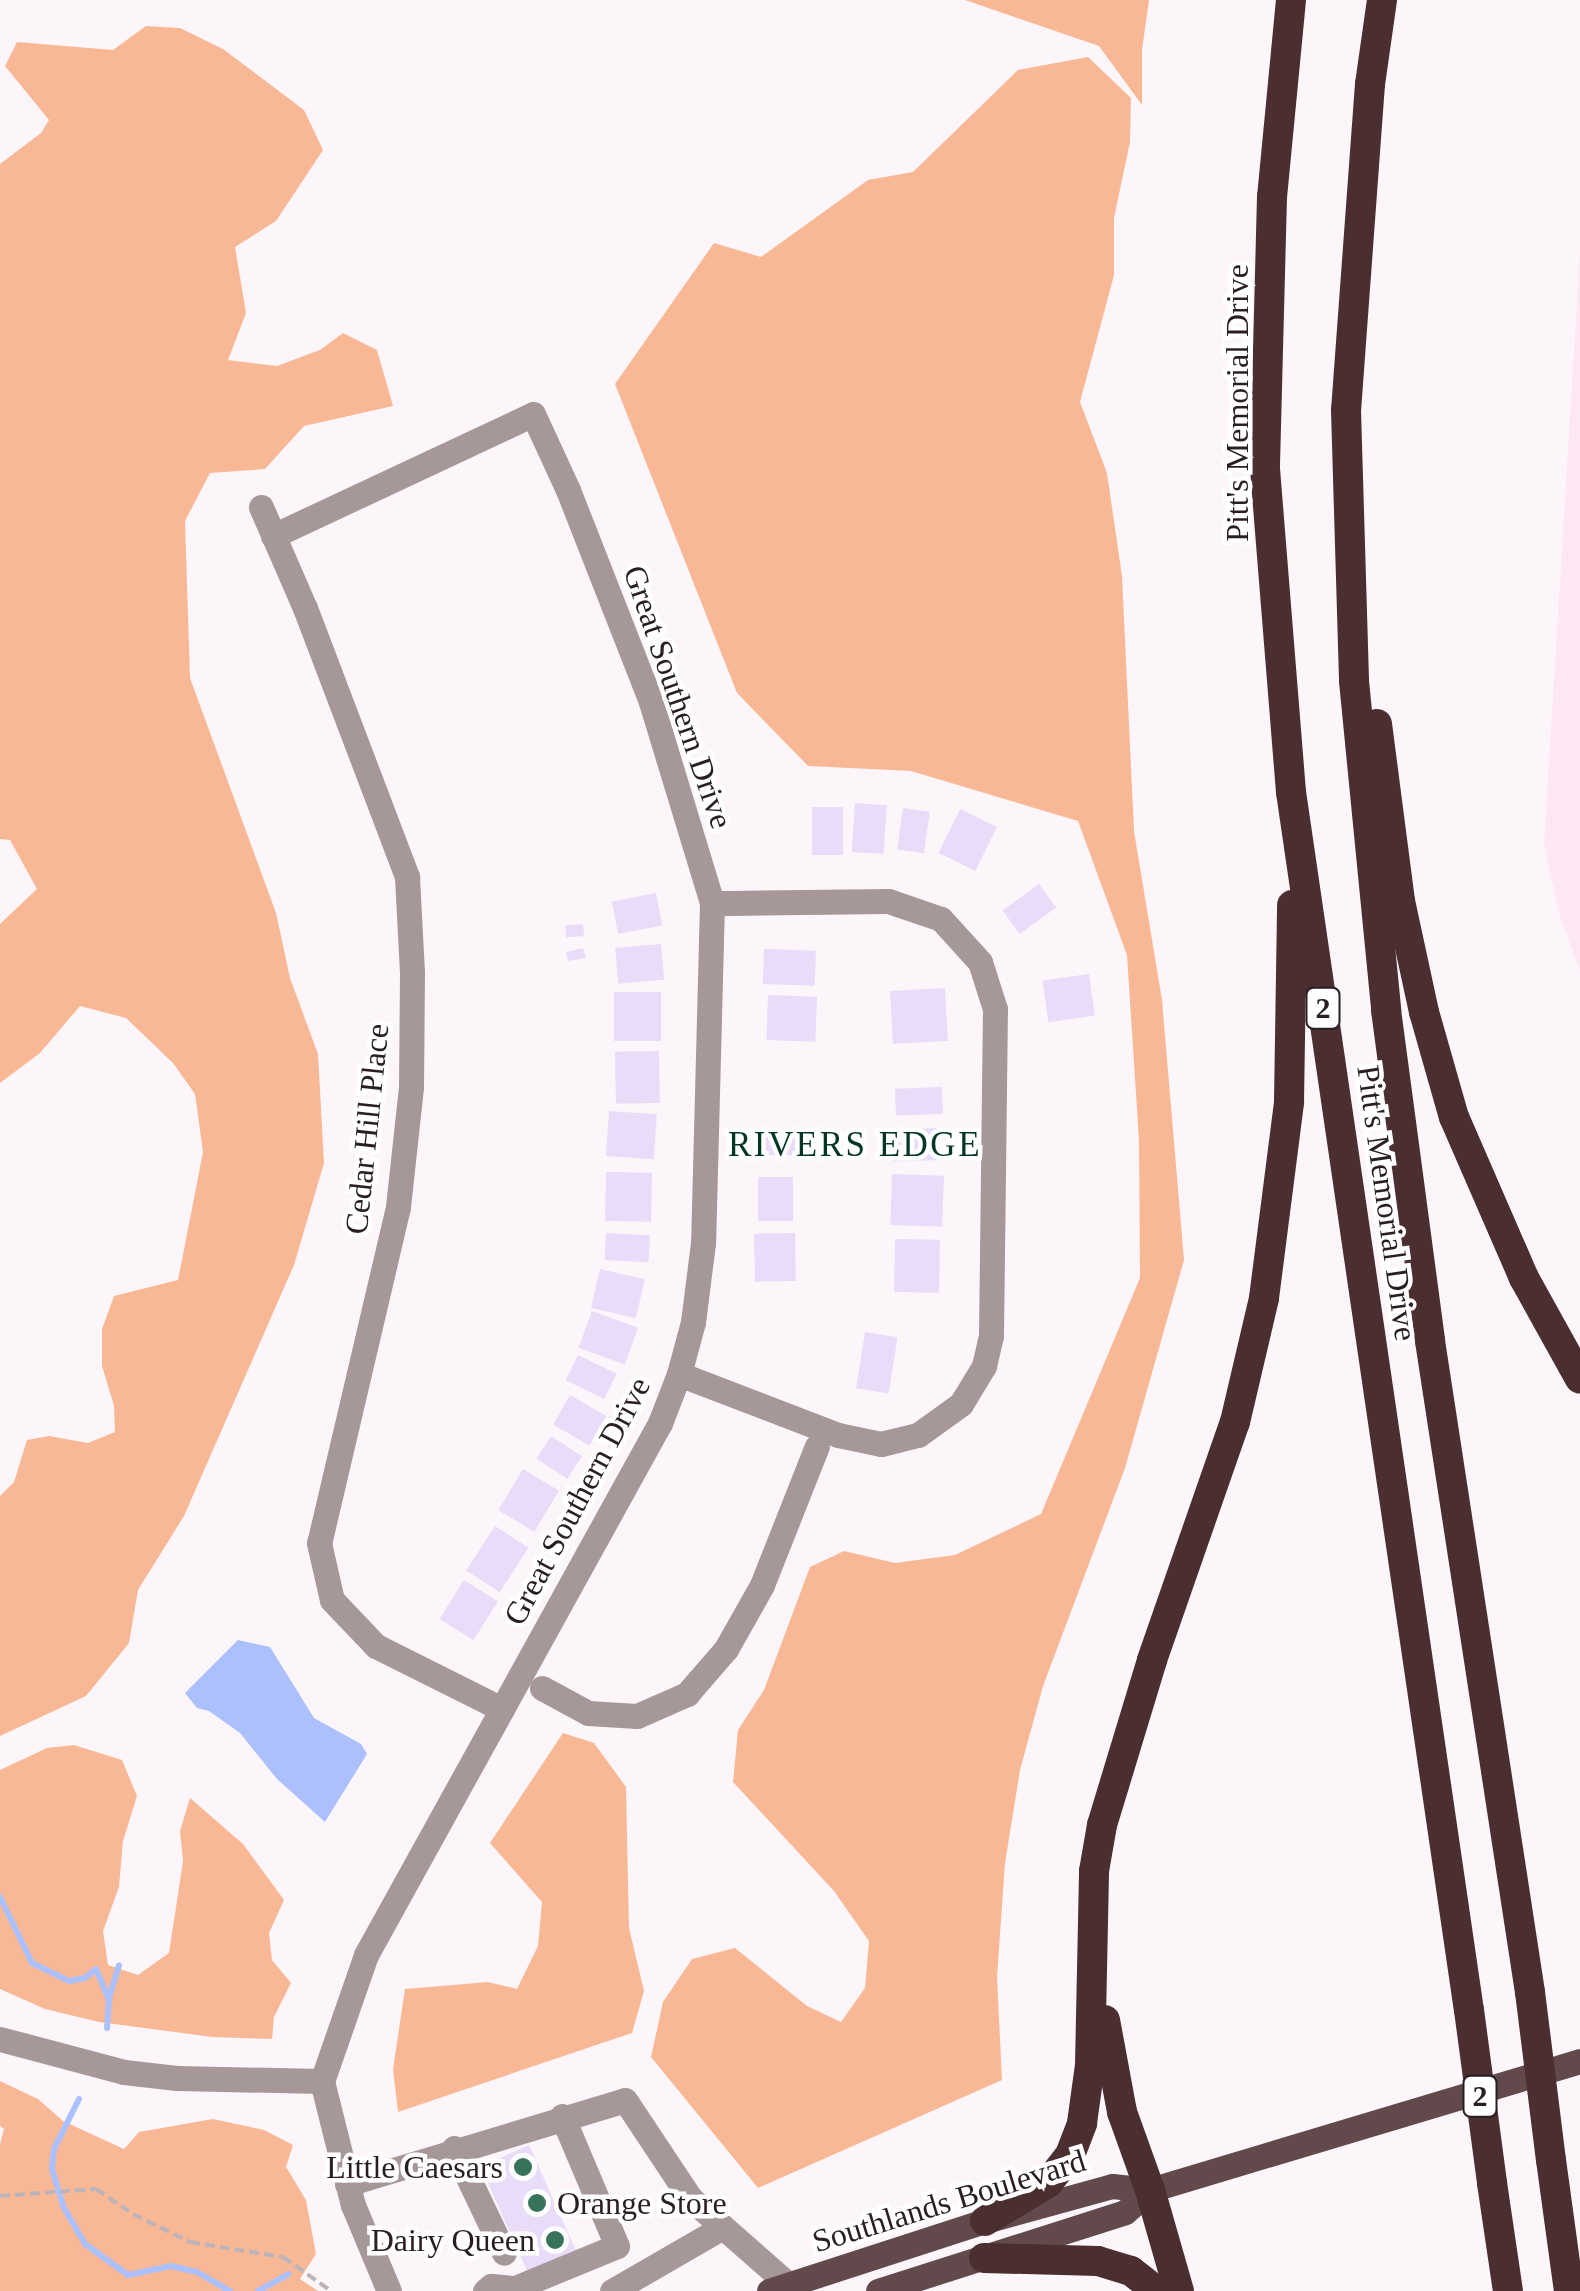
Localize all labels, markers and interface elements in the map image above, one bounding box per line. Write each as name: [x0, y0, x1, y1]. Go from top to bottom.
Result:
street label: Pitt's Memorial Drive: [1218, 264, 1256, 542]
street label: Great Southern Drive: [615, 561, 741, 833]
road number: 2: [1306, 983, 1340, 1033]
street label: Cedar Hill Place: [337, 1022, 397, 1236]
street label: Pitt's Memorial Drive: [1349, 1063, 1425, 1343]
district label: RIVERS EDGE: [728, 1124, 982, 1166]
street label: Great Southern Drive: [495, 1370, 659, 1632]
road number: 2: [1462, 2071, 1498, 2121]
street label: Southlands Boulevard: [808, 2141, 1090, 2261]
place label: Little Caesars: [326, 2148, 503, 2186]
marker: Little Caesars: [512, 2156, 534, 2178]
place label: Orange Store: [557, 2184, 727, 2222]
marker: Orange Store: [526, 2192, 548, 2214]
place label: Dairy Queen: [371, 2221, 535, 2259]
marker: Dairy Queen: [544, 2229, 566, 2251]

